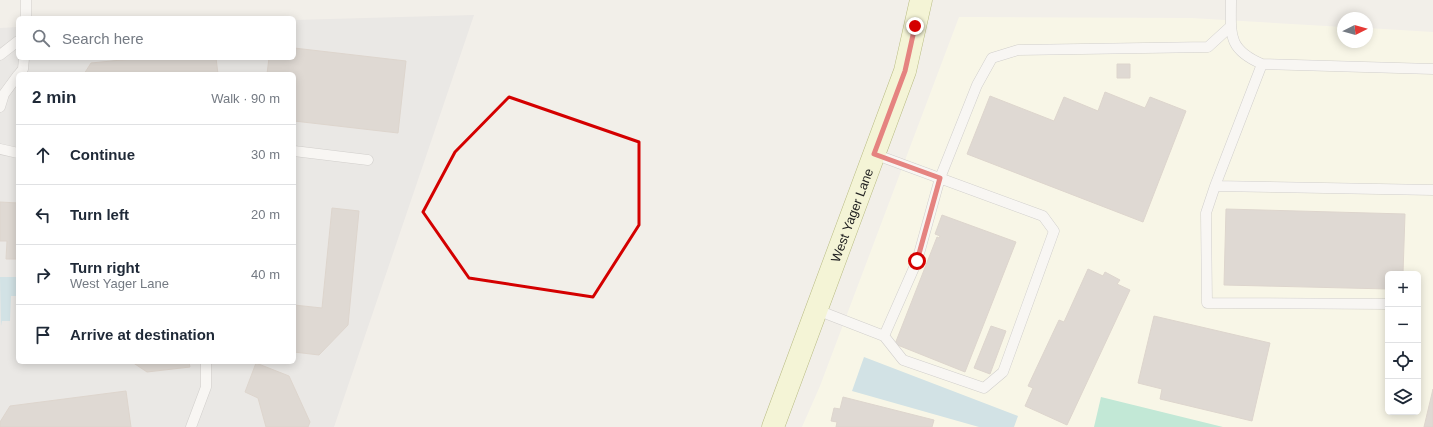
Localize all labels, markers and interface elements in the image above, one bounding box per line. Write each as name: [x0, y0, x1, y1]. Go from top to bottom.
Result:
north arrow: [1337, 12, 1373, 48]
search box: [16, 16, 296, 60]
route end: [906, 17, 924, 35]
icon: search: [30, 27, 52, 49]
text: Search here: [62, 30, 144, 47]
text: 2 min: [32, 88, 76, 107]
text: Walk · 90 m: [211, 91, 280, 106]
icon: ahead: [32, 144, 54, 166]
text: Continue: [70, 146, 135, 163]
text: 30 m: [251, 147, 280, 162]
street label: West Yager Lane: [828, 166, 876, 264]
icon: left: [32, 204, 54, 226]
text: Turn left: [70, 206, 129, 223]
text: 20 m: [251, 207, 280, 222]
route start: [908, 252, 926, 270]
text: Turn right: [70, 259, 140, 276]
icon: right: [32, 264, 54, 286]
text: 40 m: [251, 267, 280, 282]
map controls: [1385, 271, 1421, 415]
button: +: [1385, 271, 1421, 307]
text: West Yager Lane: [70, 276, 169, 291]
button: −: [1385, 307, 1421, 343]
icon: arrive: [32, 324, 54, 346]
text: Arrive at destination: [70, 326, 215, 343]
button: locate: [1385, 343, 1421, 379]
button: layers: [1385, 379, 1421, 415]

